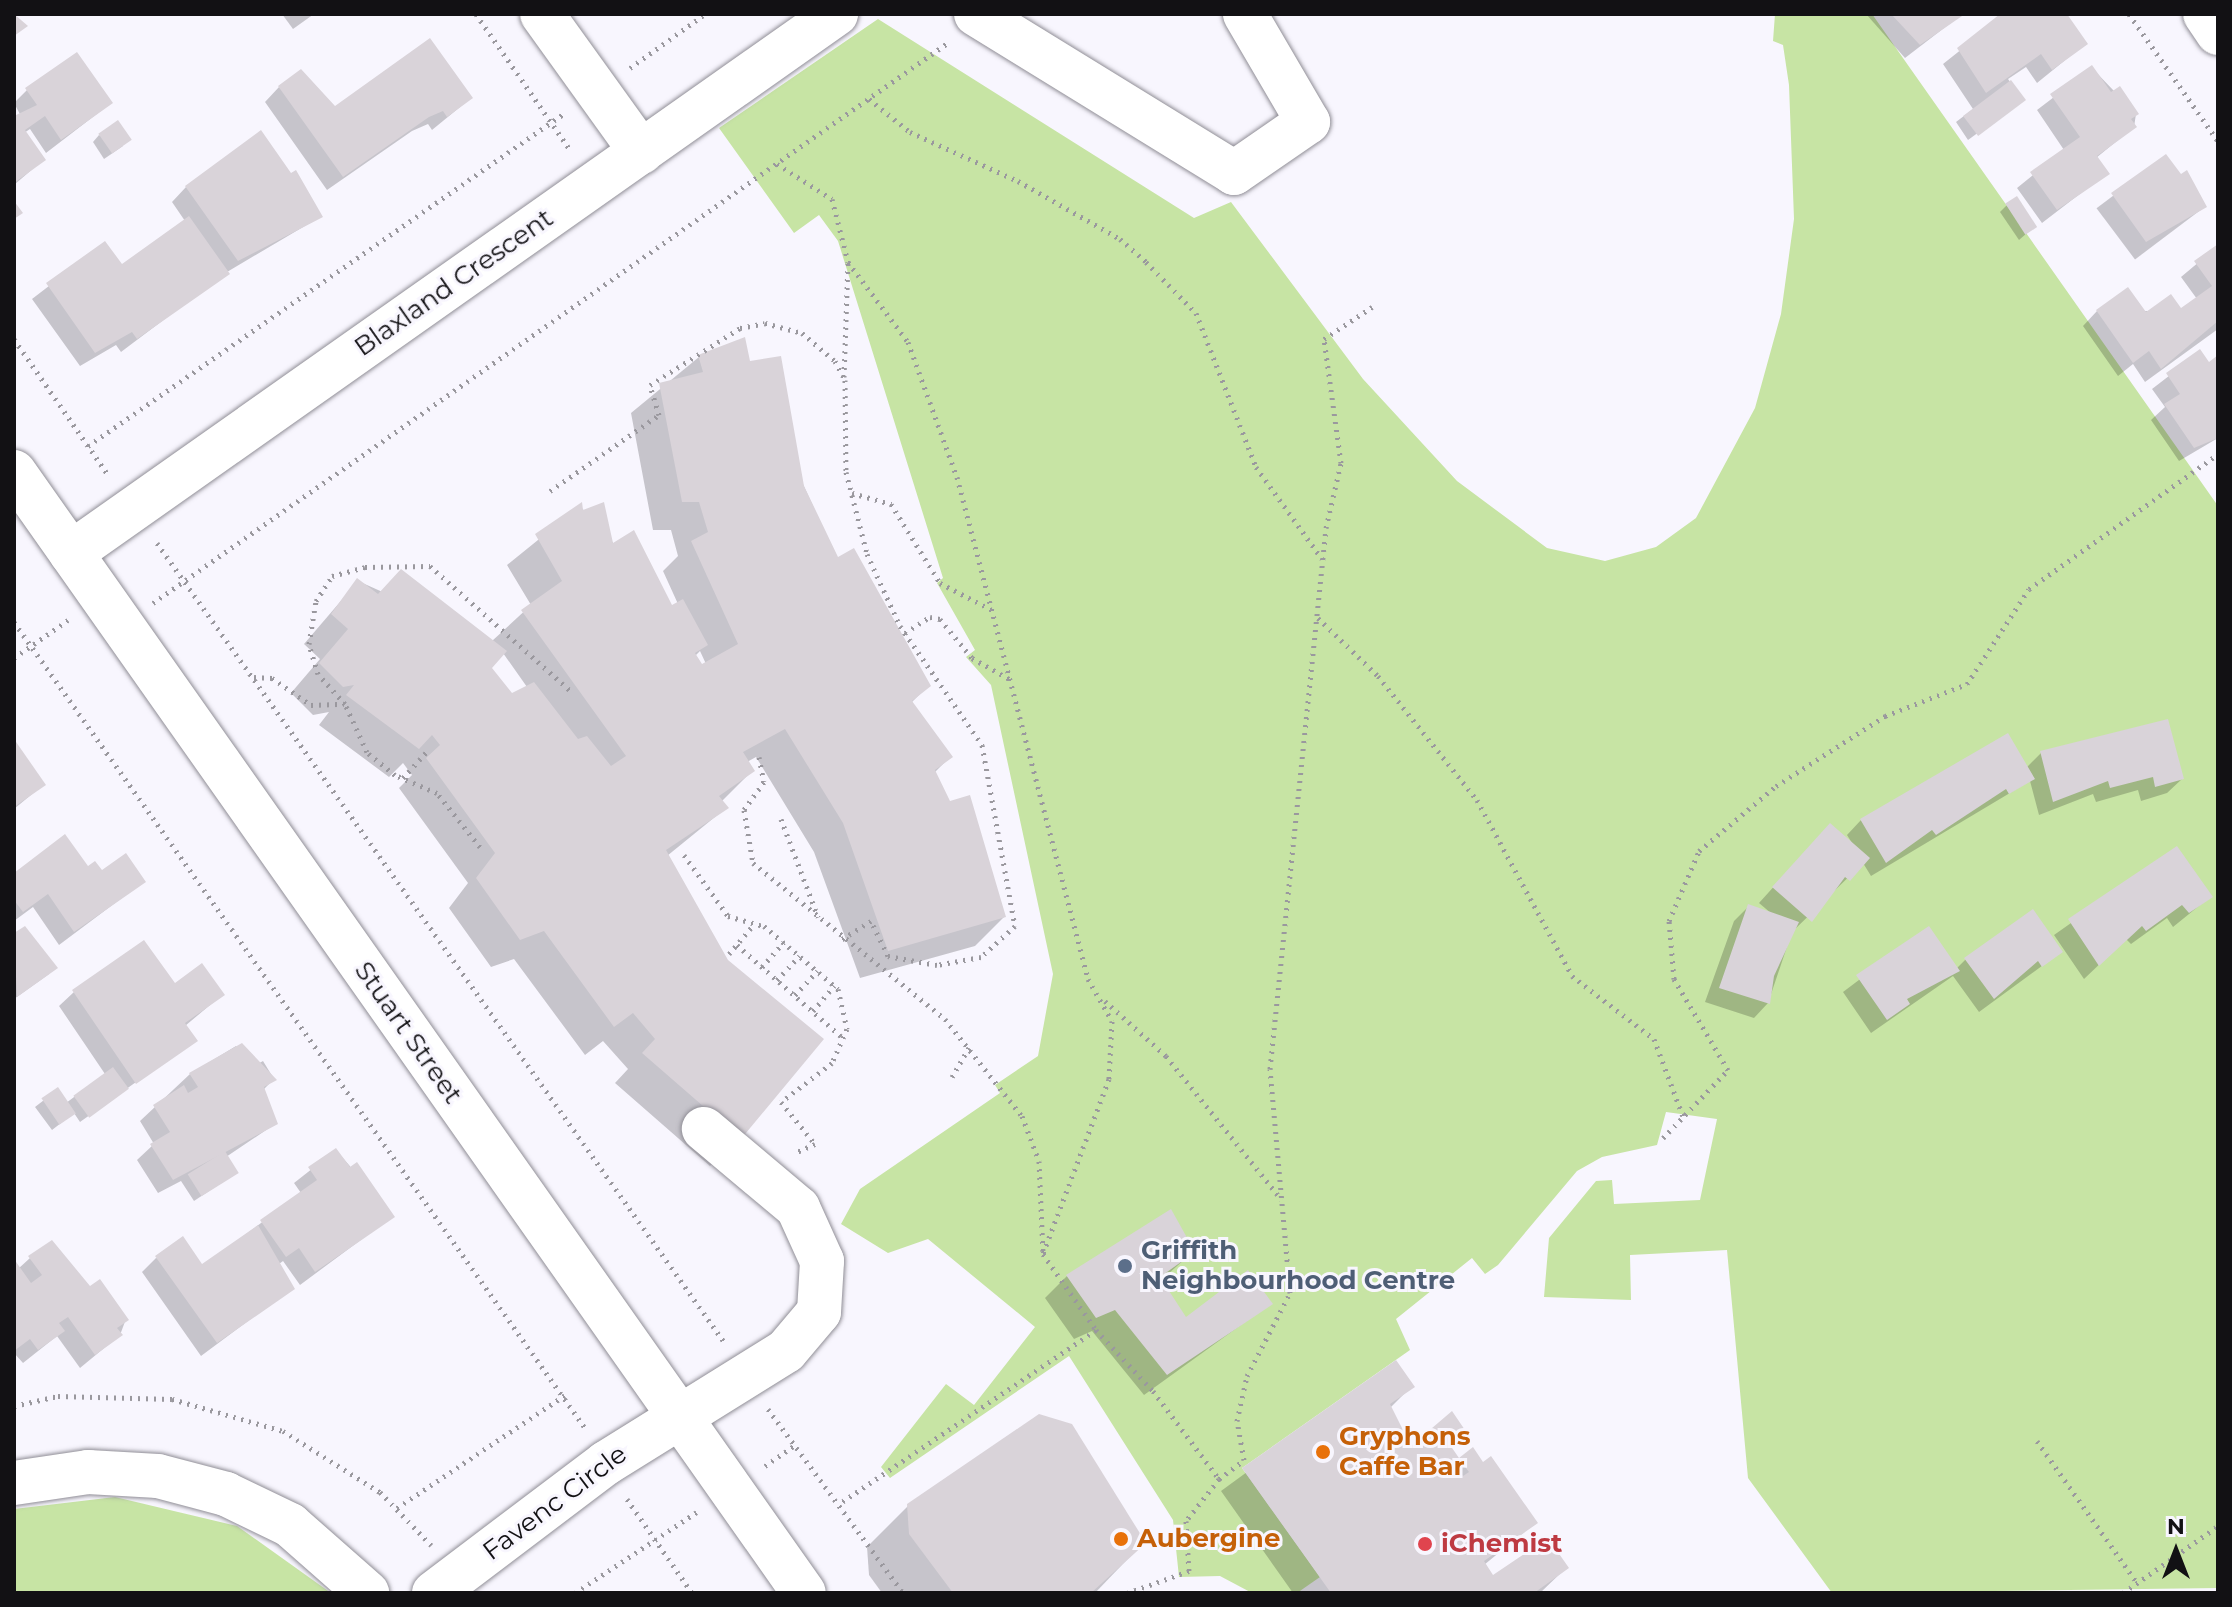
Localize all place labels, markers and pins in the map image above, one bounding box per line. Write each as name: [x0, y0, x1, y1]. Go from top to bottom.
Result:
place label: Griffith Neighbourhood Centre: [1141, 1235, 1455, 1296]
marker: Griffith Neighbourhood Centre: [1116, 1257, 1134, 1275]
place label: Gryphons Caffe Bar: [1339, 1421, 1471, 1482]
marker: Gryphons Caffe Bar: [1314, 1443, 1332, 1461]
place label: Aubergine: [1137, 1523, 1280, 1555]
place label: iChemist: [1441, 1528, 1562, 1560]
marker: Aubergine: [1112, 1530, 1130, 1548]
marker: iChemist: [1416, 1535, 1434, 1553]

